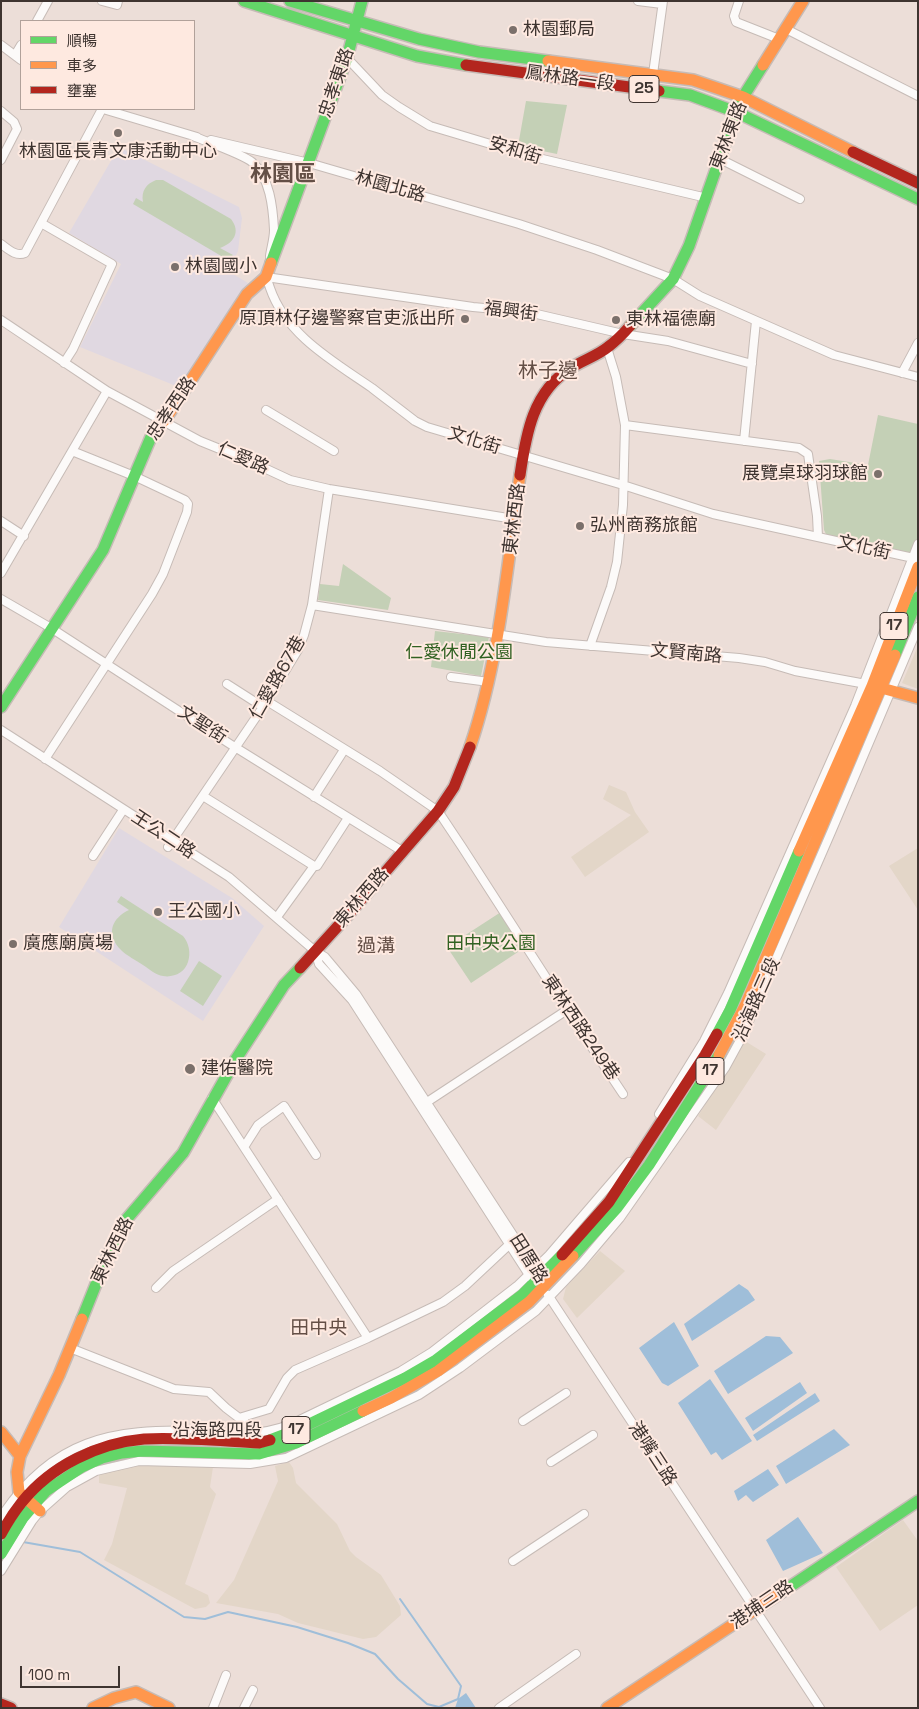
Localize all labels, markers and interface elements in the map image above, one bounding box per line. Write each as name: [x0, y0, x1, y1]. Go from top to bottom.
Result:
place label: 林園郵局: [523, 19, 595, 41]
legend: [20, 20, 195, 110]
marker: 林園郵局: [507, 24, 519, 36]
text: 順暢: [67, 31, 97, 50]
street label: 忠孝東路: [315, 45, 359, 121]
text: 車多: [67, 56, 97, 75]
street label: 鳳林路一段: [524, 62, 616, 96]
road number: 25: [629, 76, 659, 102]
text: 壅塞: [67, 81, 97, 100]
street label: 東林東路: [706, 99, 752, 173]
marker: 林園區長青文康活動中心: [112, 127, 124, 139]
street label: 安和街: [486, 133, 544, 169]
place label: 林園區長青文康活動中心: [19, 141, 217, 163]
district label: 林園區: [250, 162, 316, 188]
street label: 林園北路: [352, 167, 428, 207]
place label: 林園國小: [185, 256, 257, 278]
marker: 林園國小: [169, 261, 181, 273]
street label: 福興街: [483, 298, 539, 326]
place label: 原頂林仔邊警察官吏派出所: [239, 308, 455, 330]
place label: 東林福德廟: [626, 309, 716, 331]
marker: 原頂林仔邊警察官吏派出所: [459, 313, 471, 325]
marker: 東林福德廟: [610, 314, 622, 326]
district label: 林子邊: [518, 360, 578, 384]
street label: 忠孝西路: [143, 373, 201, 445]
street label: 文化街: [445, 423, 503, 459]
street label: 仁愛路: [214, 438, 272, 480]
place label: 展覽桌球羽球館: [742, 463, 868, 485]
marker: 展覽桌球羽球館: [872, 468, 884, 480]
street label: 東林西路: [500, 482, 530, 556]
place label: 弘州商務旅館: [590, 515, 698, 537]
marker: 弘州商務旅館: [574, 520, 586, 532]
street label: 文化街: [835, 531, 893, 565]
road number: 17: [880, 612, 908, 640]
street label: 仁愛路67巷: [245, 632, 311, 724]
street label: 文賢南路: [649, 640, 723, 668]
park label: 仁愛休閒公園: [405, 642, 513, 664]
street label: 文聖街: [173, 701, 231, 749]
street label: 王公二路: [127, 806, 199, 864]
street label: 東林西路: [330, 864, 394, 932]
place label: 王公國小: [168, 901, 240, 923]
marker: 王公國小: [152, 906, 164, 918]
place label: 廣應廟廣場: [23, 933, 113, 955]
park label: 田中央公園: [446, 933, 536, 955]
district label: 過溝: [357, 936, 395, 958]
marker: 廣應廟廣場: [7, 938, 19, 950]
street label: 沿海路三段: [729, 954, 785, 1046]
street label: 東林西路249巷: [537, 971, 623, 1085]
place label: 建佑醫院: [201, 1058, 273, 1080]
road number: 17: [696, 1058, 724, 1084]
marker: 建佑醫院: [183, 1062, 197, 1076]
street label: 東林西路: [88, 1214, 138, 1288]
street label: 田厝路: [505, 1230, 551, 1288]
district label: 田中央: [291, 1318, 347, 1340]
road number: 17: [282, 1416, 310, 1444]
street label: 港嘴三路: [623, 1418, 681, 1490]
street label: 沿海路四段: [172, 1420, 262, 1442]
street label: 港埔三路: [726, 1576, 798, 1634]
scale bar: [22, 1656, 122, 1688]
text: 100 m: [28, 1665, 70, 1684]

